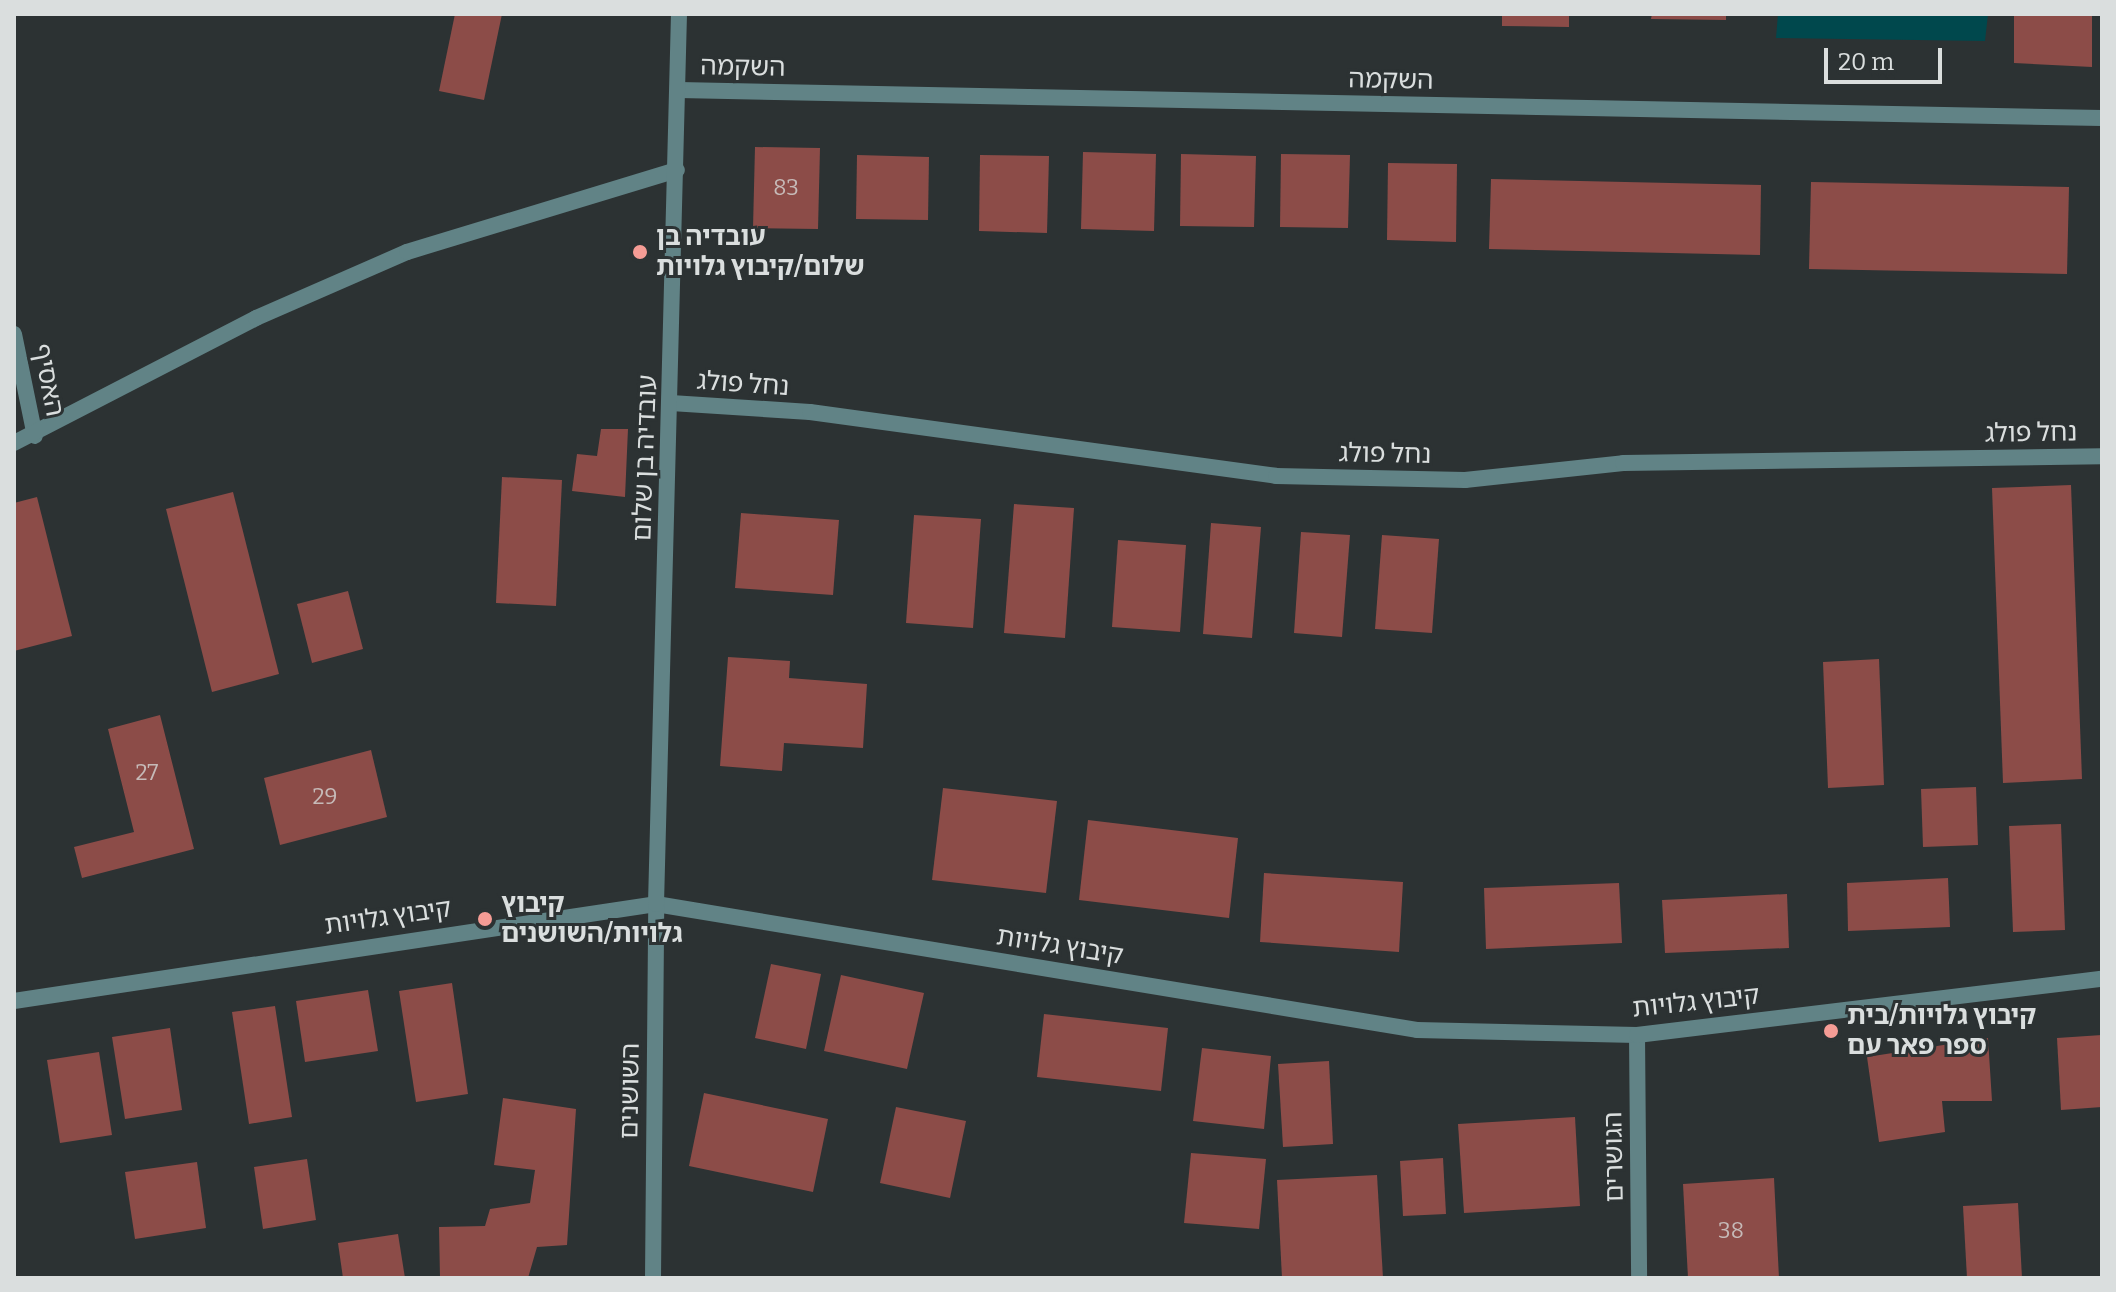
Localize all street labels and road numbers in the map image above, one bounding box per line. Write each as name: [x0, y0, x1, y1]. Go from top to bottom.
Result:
street label: השקמה: [700, 51, 786, 83]
street label: השקמה: [1348, 64, 1434, 96]
street label: האסיף: [26, 341, 70, 419]
street label: נחל פולג: [696, 365, 790, 403]
street label: עובדיה בן שלום: [626, 374, 664, 542]
street label: נחל פולג: [1984, 417, 2078, 449]
street label: נחל פולג: [1338, 438, 1432, 470]
street label: קיבוץ גלויות: [322, 893, 454, 941]
street label: קיבוץ גלויות: [994, 921, 1126, 971]
street label: קיבוץ גלויות: [1631, 980, 1761, 1024]
street label: השושנים: [614, 1043, 646, 1139]
street label: הגושרים: [1598, 1111, 1630, 1203]

